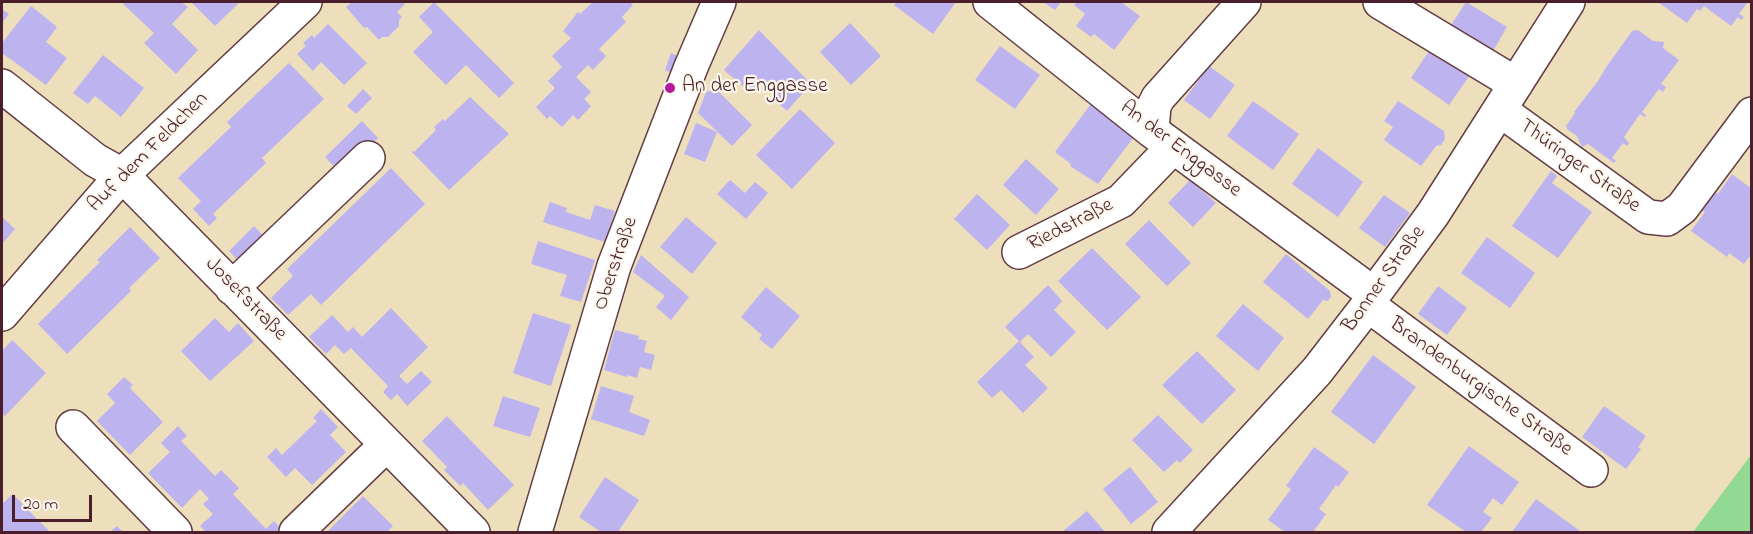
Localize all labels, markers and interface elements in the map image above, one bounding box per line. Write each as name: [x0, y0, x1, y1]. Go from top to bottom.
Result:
place label: An der Enggasse: [682, 75, 828, 101]
marker: An der Enggasse: [663, 81, 677, 95]
street label: Auf dem Feldchen: [84, 88, 214, 218]
street label: An der Enggasse: [1114, 96, 1246, 204]
street label: Thüringer Straße: [1513, 114, 1645, 220]
street label: Riedstraße: [1024, 194, 1118, 258]
street label: Oberstraße: [589, 214, 645, 314]
street label: Bonner Straße: [1338, 222, 1432, 338]
street label: Josefstraße: [199, 253, 291, 347]
street label: Brandenburgische Straße: [1384, 313, 1576, 463]
scale bar: [15, 483, 94, 521]
text: 20 m: [23, 492, 58, 518]

